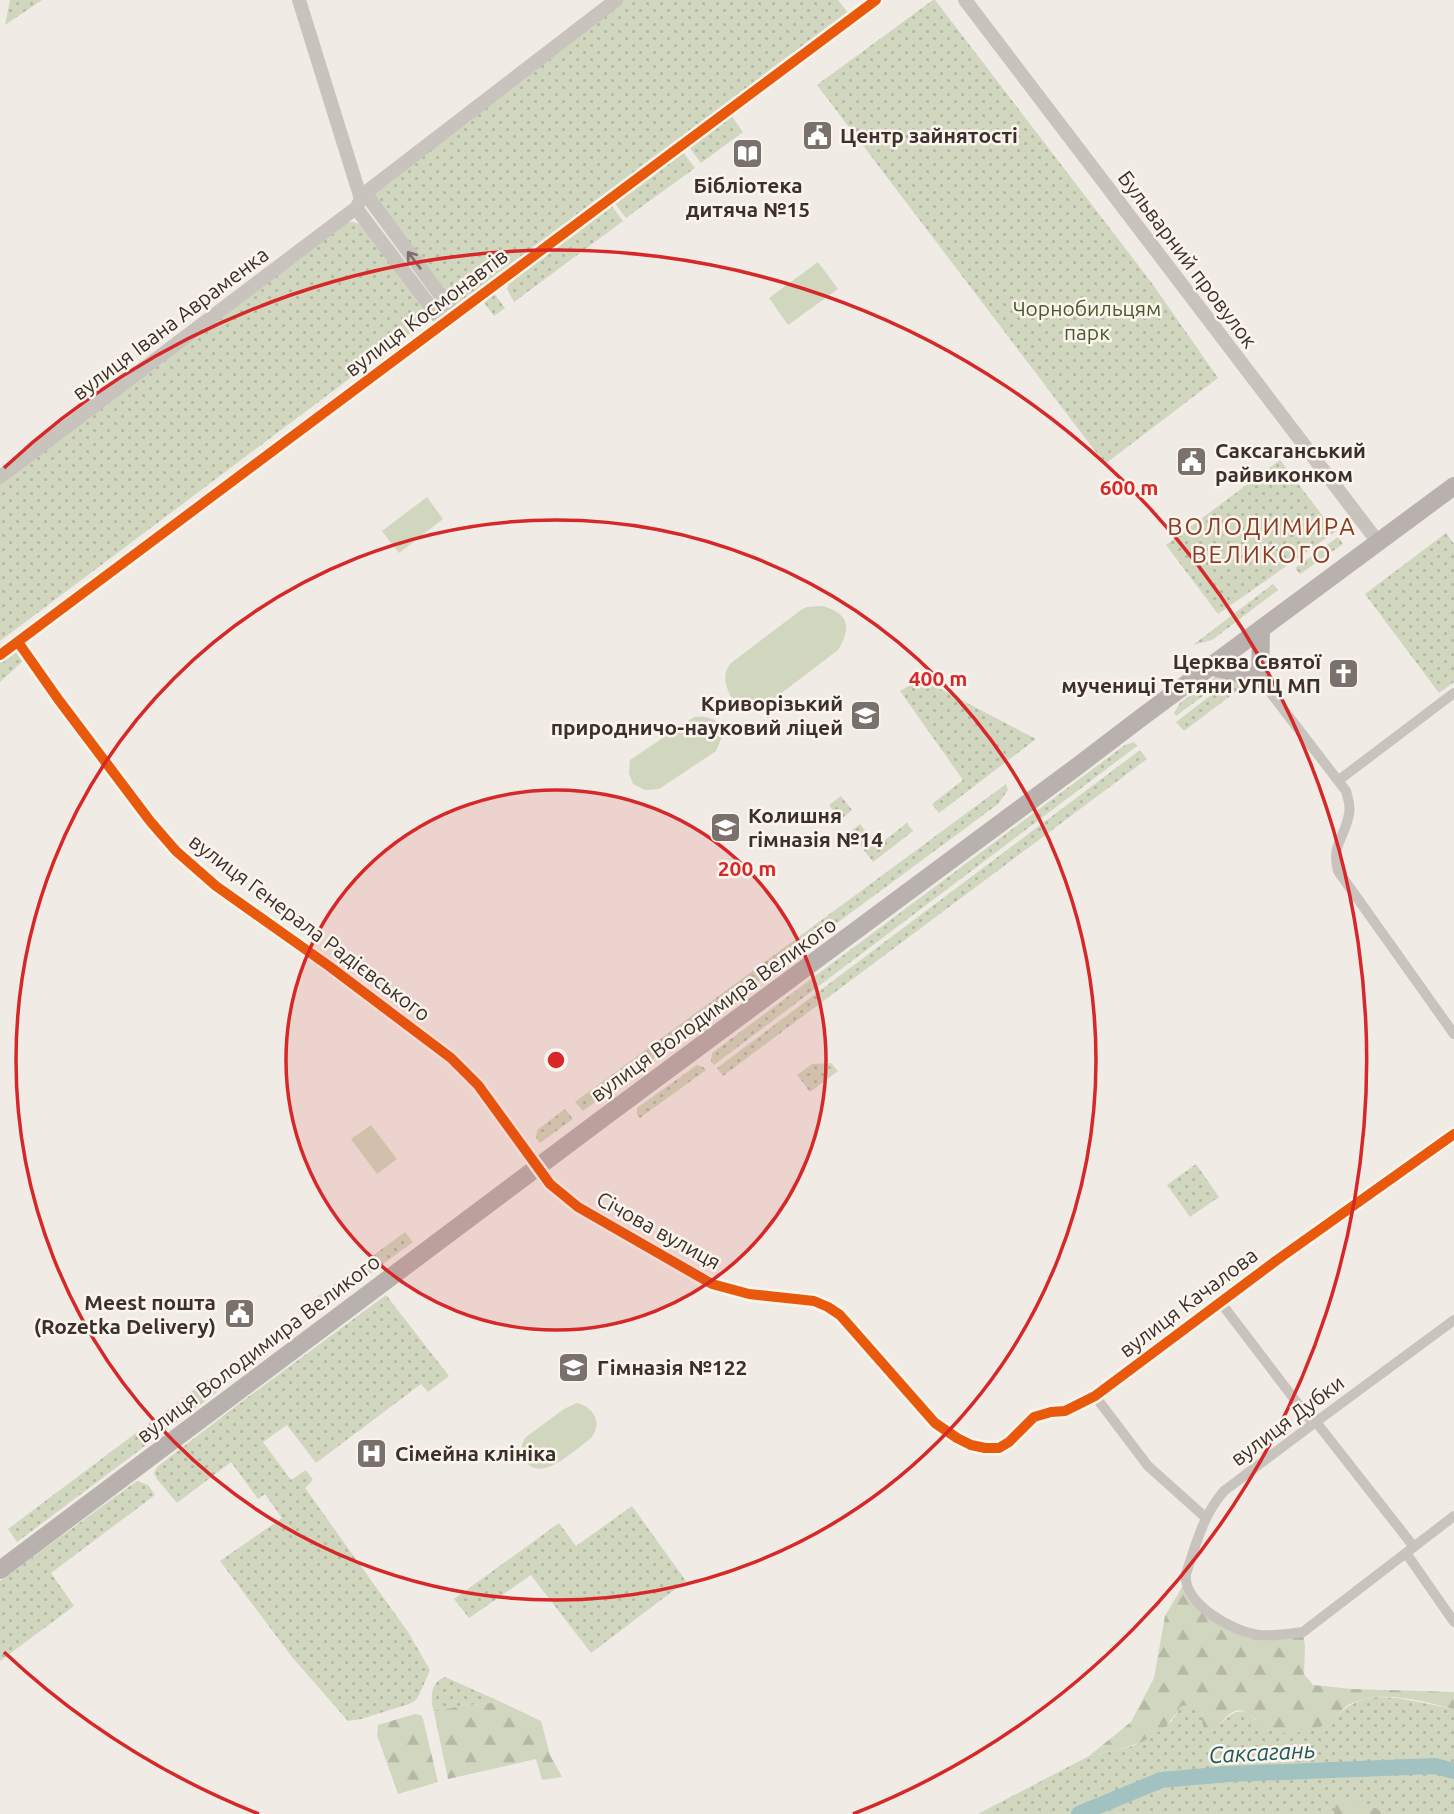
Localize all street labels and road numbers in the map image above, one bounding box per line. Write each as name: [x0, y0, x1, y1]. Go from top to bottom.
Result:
street label: Бульварний провулок: [1113, 166, 1263, 353]
street label: вулиця Івана Авраменка: [67, 241, 273, 405]
street label: вулиця Космонавтів: [340, 243, 512, 381]
street label: вулиця Генерала Радієвського: [185, 828, 435, 1026]
street label: вулиця Володимира Великого: [585, 912, 841, 1106]
street label: Січова вулиця: [593, 1186, 725, 1274]
street label: вулиця Качалова: [1114, 1242, 1262, 1362]
street label: вулиця Володимира Великого: [132, 1249, 384, 1447]
street label: вулиця Дубки: [1226, 1370, 1348, 1470]

